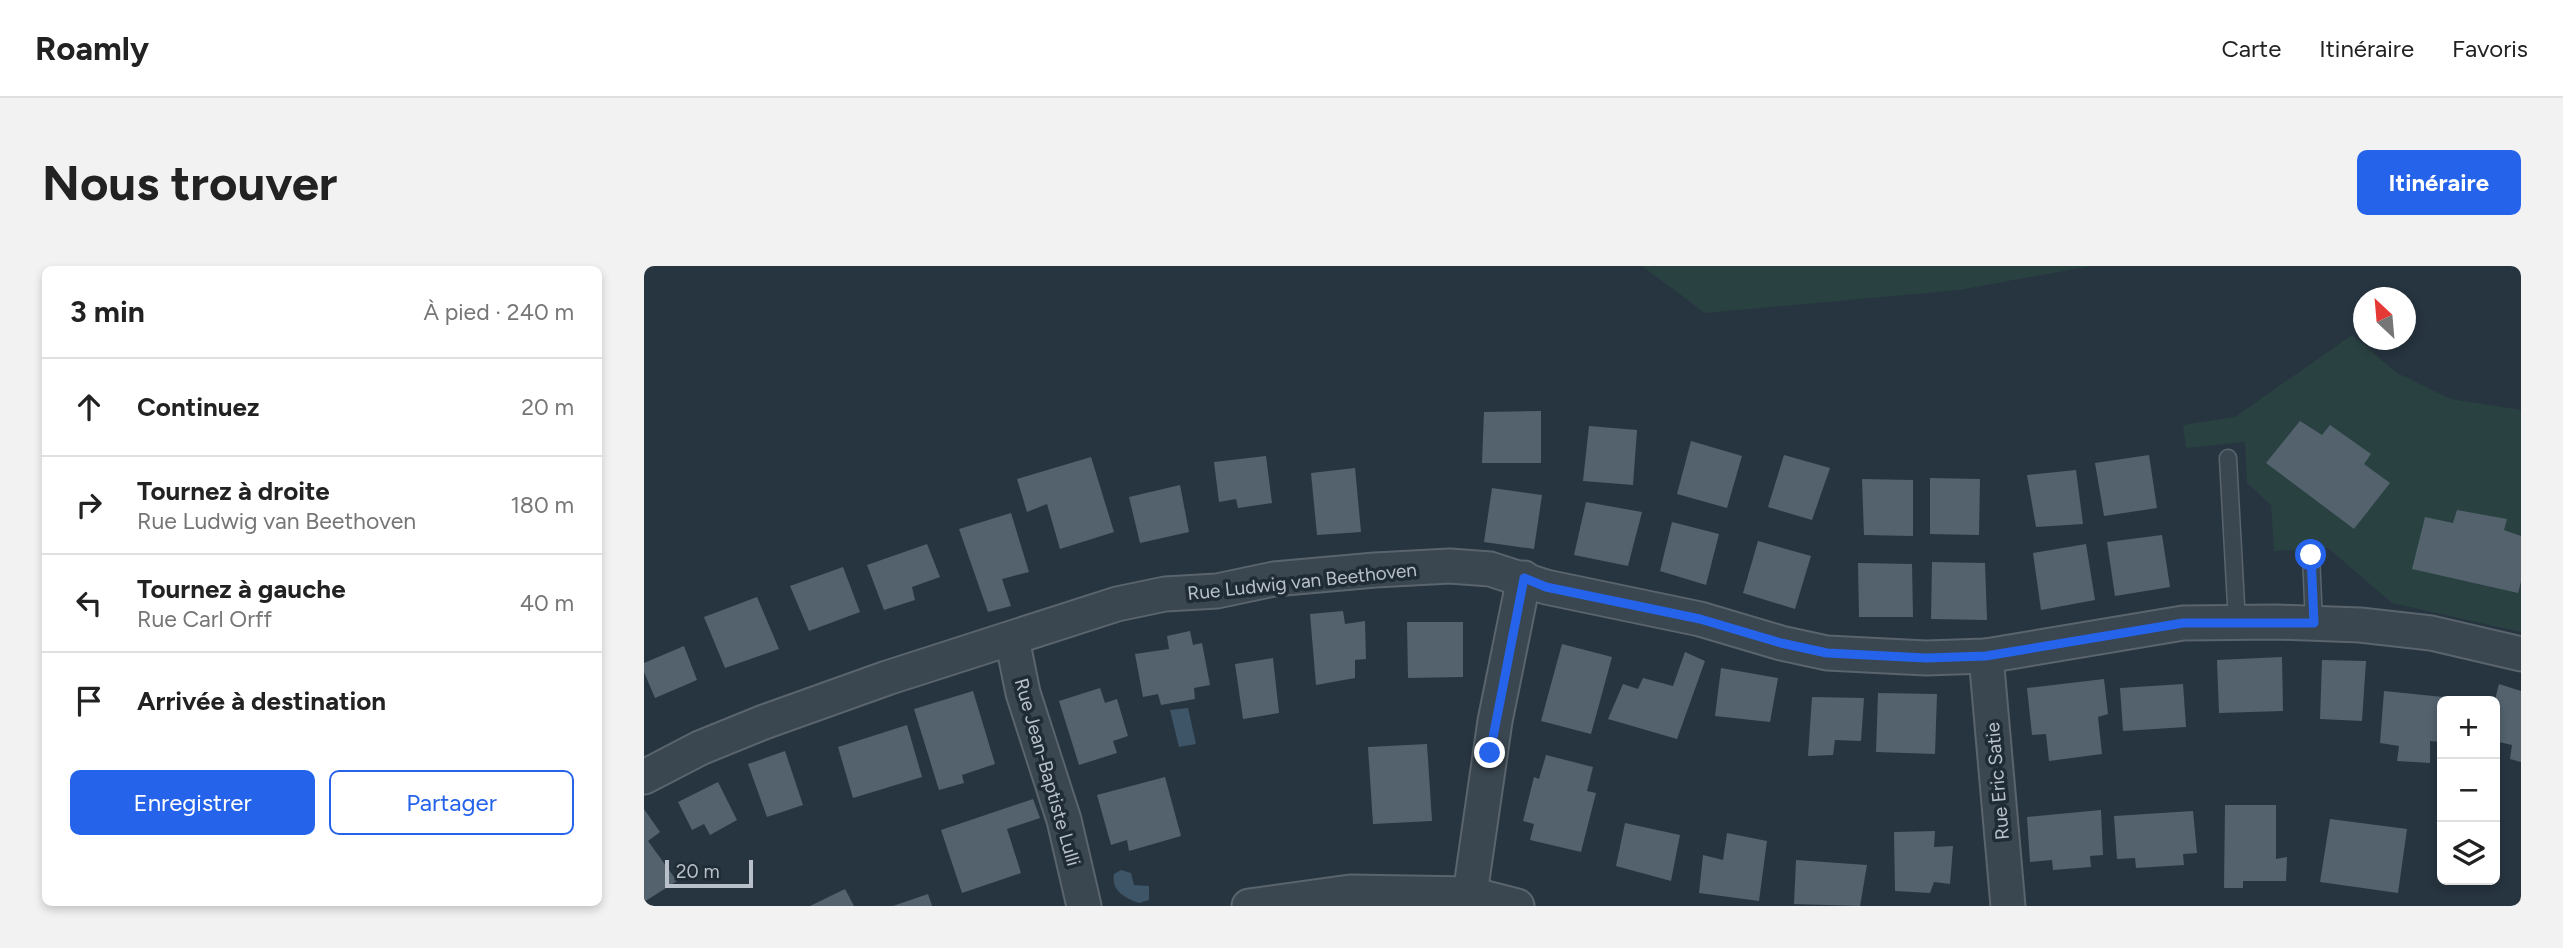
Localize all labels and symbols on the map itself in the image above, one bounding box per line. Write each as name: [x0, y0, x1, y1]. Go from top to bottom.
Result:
north arrow: [2353, 287, 2416, 350]
route start: [2295, 539, 2326, 570]
street label: Rue Ludwig van Beethoven: [1186, 558, 1418, 605]
street label: Rue Jean-Baptiste Lulli: [1010, 676, 1085, 869]
street label: Rue Eric Satie: [1981, 721, 2014, 841]
route end: [1474, 737, 1505, 768]
scale bar: [665, 857, 752, 889]

